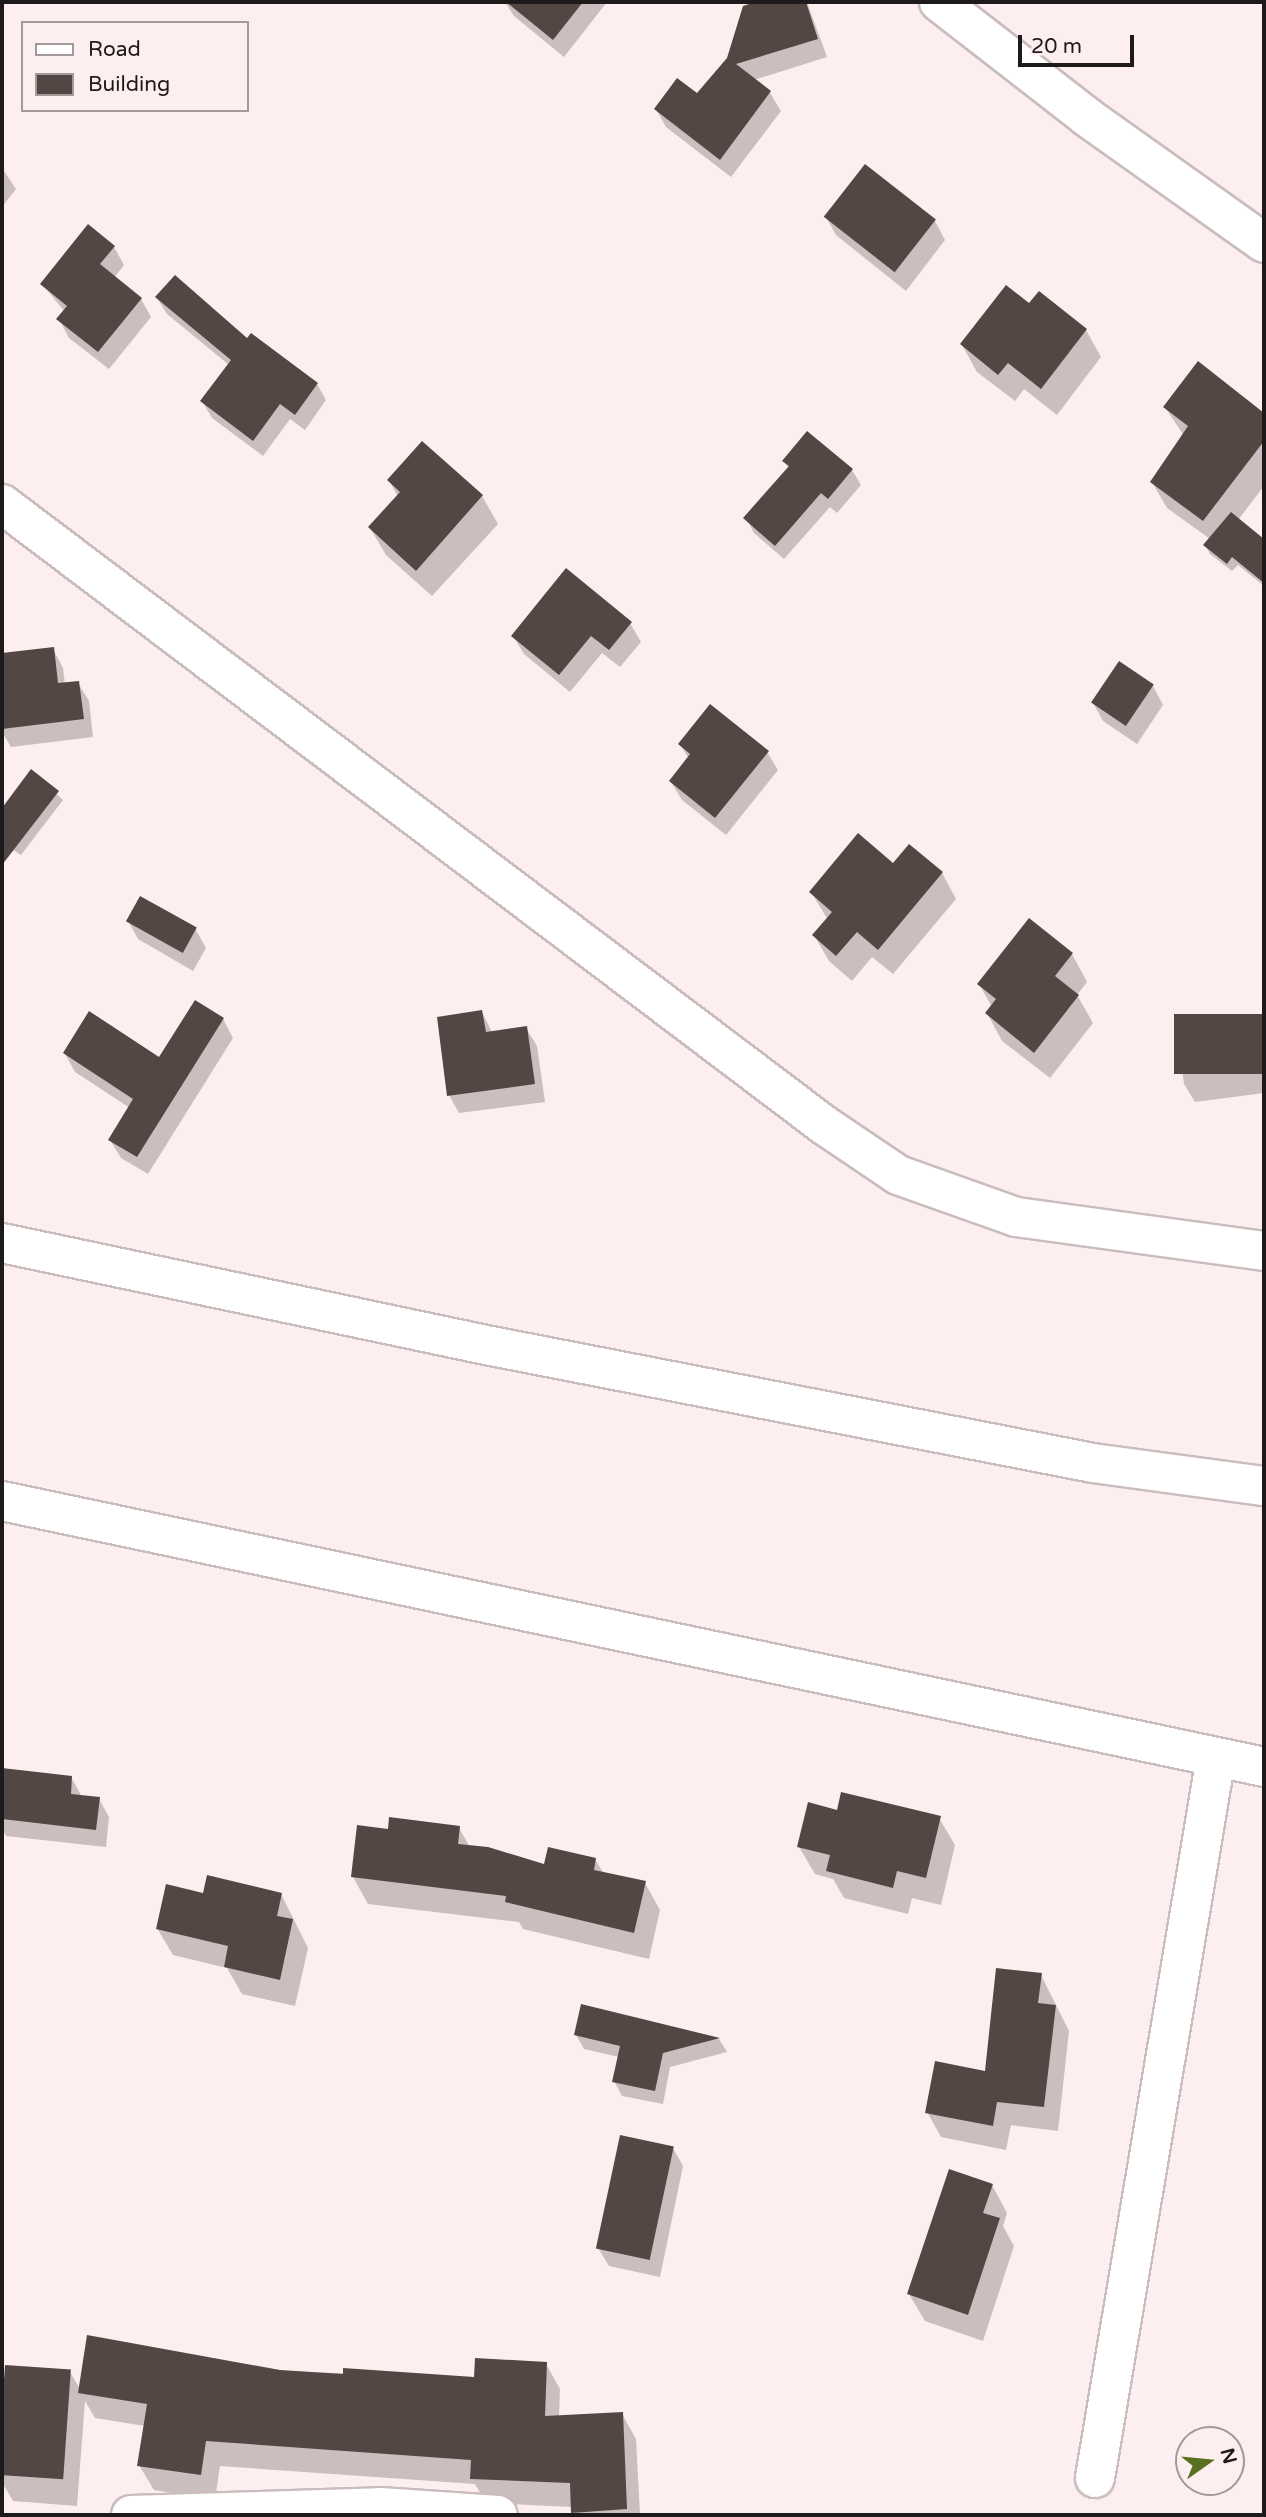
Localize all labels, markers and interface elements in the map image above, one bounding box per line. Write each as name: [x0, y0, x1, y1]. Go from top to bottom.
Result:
legend: [21, 21, 248, 112]
scale bar: [1021, 21, 1136, 65]
text: 20 m: [1031, 34, 1082, 59]
text: Road: [88, 37, 141, 62]
text: Building: [88, 72, 170, 97]
north arrow: [1175, 2426, 1245, 2496]
text: N: [1216, 2446, 1241, 2466]

